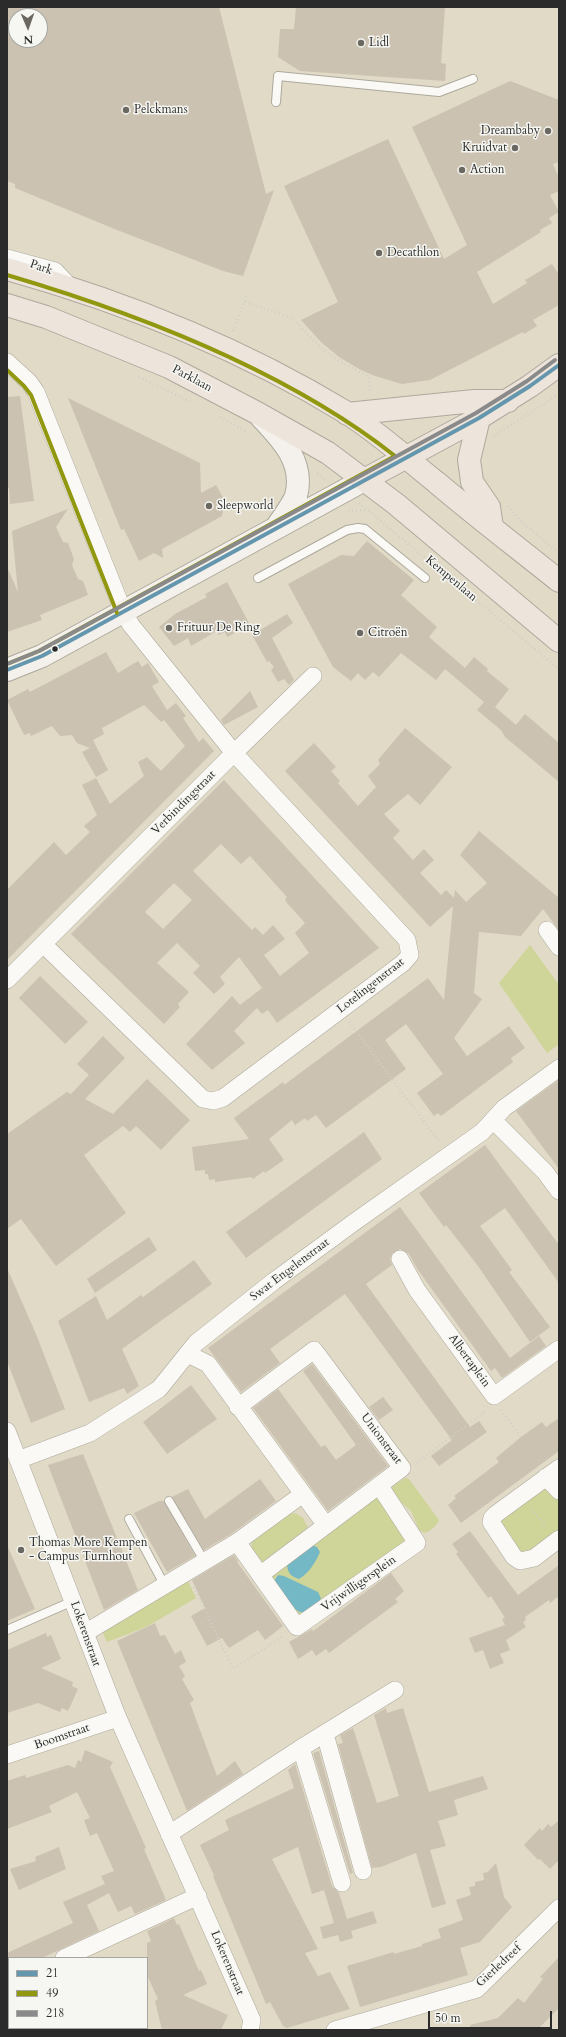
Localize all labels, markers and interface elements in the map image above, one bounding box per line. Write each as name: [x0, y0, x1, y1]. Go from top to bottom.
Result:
north arrow: [8, 8, 48, 48]
text: N: [23, 32, 33, 47]
place label: Lidl: [369, 36, 389, 50]
marker: Lidl: [356, 38, 366, 48]
place label: Pelckmans: [134, 103, 188, 117]
marker: Pelckmans: [121, 105, 131, 115]
place label: Dreambaby: [481, 124, 540, 138]
marker: Dreambaby: [543, 126, 553, 136]
place label: Kruidvat: [462, 141, 507, 155]
marker: Kruidvat: [510, 143, 520, 153]
place label: Action: [470, 163, 504, 177]
marker: Action: [457, 165, 467, 175]
place label: Decathlon: [387, 246, 440, 260]
marker: Decathlon: [374, 248, 384, 258]
street label: Park: [28, 257, 54, 279]
street label: Parklaan: [169, 362, 215, 396]
place label: Sleepworld: [217, 499, 273, 513]
marker: Sleepworld: [204, 501, 214, 511]
street label: Kempenlaan: [422, 553, 480, 605]
place label: Frituur De Ring: [177, 621, 260, 635]
marker: Frituur De Ring: [164, 623, 174, 633]
place label: Citroën: [368, 626, 407, 640]
marker: Citroën: [355, 628, 365, 638]
unlabelled marker: [50, 644, 60, 654]
street label: Verbindingstraat: [149, 768, 219, 838]
street label: Lotelingenstraat: [334, 955, 408, 1017]
street label: Swat Engelenstraat: [247, 1235, 333, 1305]
street label: Albertaplein: [445, 1332, 493, 1390]
street label: Unionstraat: [357, 1411, 405, 1467]
place label: Thomas More Kempen - Campus Turnhout: [29, 1536, 147, 1564]
marker: Thomas More Kempen - Campus Turnhout: [16, 1545, 26, 1555]
street label: Vrijwilligersplein: [319, 1553, 399, 1615]
street label: Lokerenstraat: [67, 1599, 103, 1669]
street label: Boomstraat: [32, 1721, 92, 1753]
street label: Lokerenstraat: [207, 1929, 247, 1997]
street label: Gierledreef: [473, 1941, 525, 1991]
legend: [8, 1957, 148, 2029]
text: 21: [46, 1965, 58, 1981]
text: 49: [46, 1985, 58, 2001]
scale bar: [430, 2003, 554, 2029]
text: 218: [46, 2005, 64, 2021]
text: 50 m: [435, 2010, 461, 2026]

